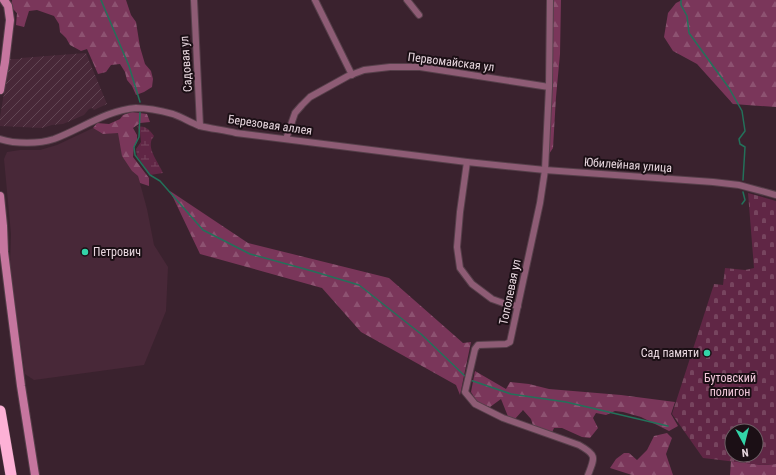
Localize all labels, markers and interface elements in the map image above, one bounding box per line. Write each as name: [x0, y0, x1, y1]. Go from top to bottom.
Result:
street label: Садовая ул: [177, 35, 195, 93]
street label: Первомайская ул: [407, 50, 495, 74]
street label: Березовая аллея: [227, 112, 313, 138]
street label: Юбилейная улица: [583, 155, 673, 175]
place label: Петрович: [93, 245, 141, 259]
marker: Петрович: [80, 247, 90, 257]
street label: Тополевая ул: [496, 258, 524, 326]
place label: Сад памяти: [641, 346, 699, 360]
marker: Сад памяти: [702, 348, 712, 358]
park label: Бутовский полигон: [704, 371, 756, 399]
north arrow: [724, 423, 764, 463]
text: N: [741, 446, 749, 459]

